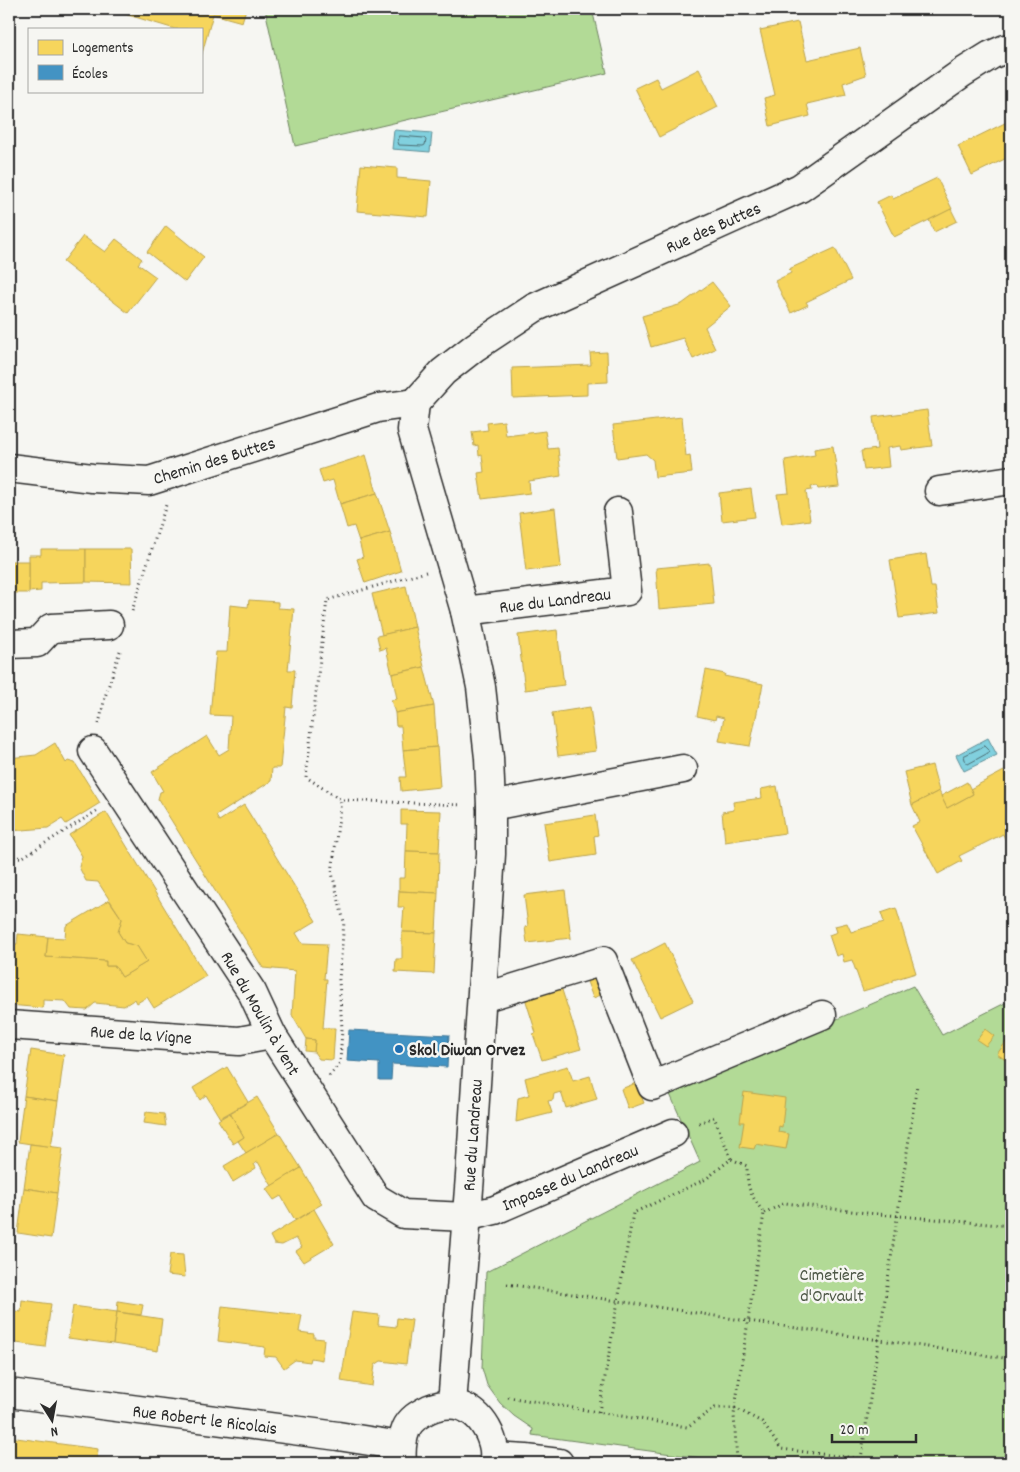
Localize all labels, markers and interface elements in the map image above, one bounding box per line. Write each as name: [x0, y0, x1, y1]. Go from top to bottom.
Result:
legend: [28, 28, 202, 92]
text: Logements: [72, 38, 134, 60]
text: Écoles: [72, 64, 108, 86]
street label: Rue des Buttes: [662, 197, 766, 261]
street label: Chemin des Buttes: [151, 432, 279, 493]
street label: Rue du Landreau: [498, 583, 613, 622]
street label: Rue du Moulin à Vent: [213, 947, 305, 1081]
street label: Rue de la Vigne: [89, 1020, 193, 1053]
place label: Skol Diwan Orvez: [409, 1039, 525, 1064]
marker: Skol Diwan Orvez: [393, 1043, 405, 1055]
street label: Rue du Landreau: [458, 1078, 491, 1192]
street label: Impasse du Landreau: [499, 1139, 643, 1219]
park label: Cimetière d'Orvault: [800, 1264, 864, 1310]
north arrow: [28, 1394, 78, 1444]
street label: Rue Robert le Ricolais: [131, 1400, 279, 1443]
scale bar: [832, 1412, 916, 1444]
text: N: [49, 1420, 59, 1441]
text: 20 m: [840, 1420, 868, 1442]

